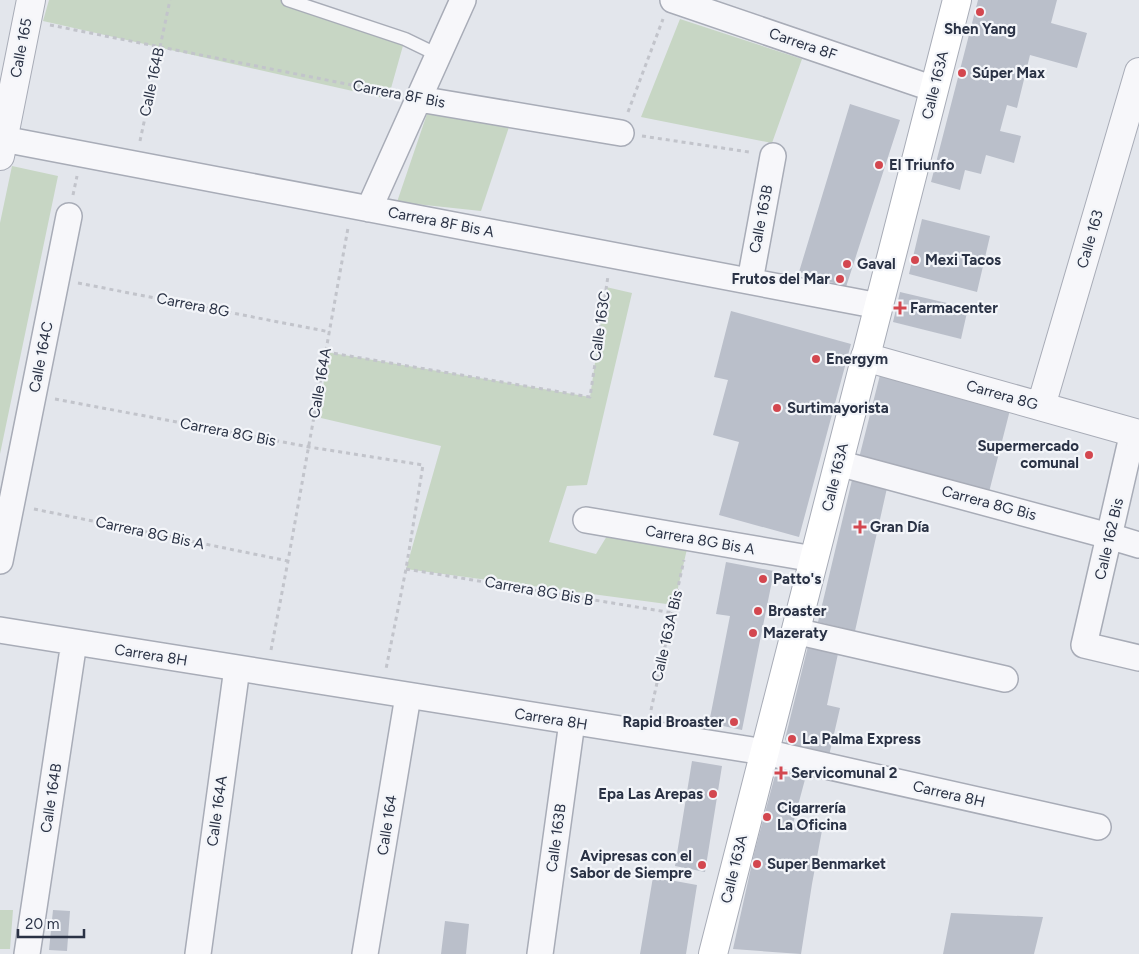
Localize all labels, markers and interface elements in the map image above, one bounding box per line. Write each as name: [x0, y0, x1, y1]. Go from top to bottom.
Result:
marker: Shen Yang: [974, 6, 986, 18]
street label: Calle 165: [6, 17, 36, 79]
place label: Shen Yang: [944, 20, 1016, 38]
street label: Carrera 8F: [767, 24, 839, 64]
street label: Calle 164B: [136, 46, 168, 118]
street label: Calle 163A: [918, 49, 952, 121]
place label: Súper Max: [972, 64, 1045, 82]
marker: Súper Max: [956, 67, 968, 79]
street label: Carrera 8F Bis: [351, 76, 447, 112]
place label: El Triunfo: [889, 156, 955, 174]
marker: El Triunfo: [873, 159, 885, 171]
street label: Calle 163B: [746, 183, 776, 255]
street label: Carrera 8F Bis A: [386, 203, 496, 241]
street label: Calle 163: [1073, 208, 1107, 270]
place label: Mexi Tacos: [925, 251, 1001, 269]
marker: Mexi Tacos: [909, 254, 921, 266]
place label: Gaval: [857, 255, 896, 273]
marker: Gaval: [841, 258, 853, 270]
place label: Frutos del Mar: [731, 270, 830, 288]
marker: Frutos del Mar: [834, 273, 846, 285]
street label: Carrera 8G: [155, 289, 231, 321]
street label: Calle 163C: [586, 290, 614, 362]
place label: Farmacenter: [910, 299, 998, 317]
marker: Farmacenter: [894, 302, 906, 314]
street label: Calle 164C: [25, 320, 57, 394]
street label: Calle 164A: [305, 346, 335, 420]
place label: Energym: [826, 350, 888, 368]
marker: Energym: [810, 353, 822, 365]
street label: Carrera 8G: [964, 376, 1040, 414]
place label: Surtimayorista: [787, 399, 889, 417]
marker: Surtimayorista: [771, 402, 783, 414]
street label: Carrera 8G Bis: [179, 414, 277, 450]
place label: Supermercado comunal: [977, 437, 1079, 472]
street label: Calle 163A: [818, 441, 852, 513]
marker: Supermercado comunal: [1083, 449, 1095, 461]
street label: Carrera 8G Bis: [940, 482, 1038, 524]
street label: Calle 162 Bis: [1091, 496, 1127, 582]
street label: Carrera 8G Bis A: [94, 513, 206, 553]
place label: Gran Día: [870, 518, 929, 536]
street label: Carrera 8G Bis A: [644, 521, 756, 559]
marker: Gran Día: [854, 521, 866, 533]
place label: Patto's: [773, 570, 821, 588]
street label: Carrera 8G Bis B: [483, 573, 595, 609]
marker: Patto's: [757, 573, 769, 585]
street label: Calle 163A Bis: [648, 589, 686, 683]
place label: Broaster: [768, 602, 827, 620]
marker: Broaster: [752, 605, 764, 617]
place label: Mazeraty: [763, 624, 828, 642]
marker: Mazeraty: [747, 627, 759, 639]
street label: Carrera 8H: [113, 640, 189, 670]
street label: Carrera 8H: [513, 704, 589, 734]
place label: Rapid Broaster: [622, 713, 724, 731]
marker: Rapid Broaster: [728, 716, 740, 728]
place label: La Palma Express: [802, 730, 921, 748]
marker: La Palma Express: [786, 733, 798, 745]
street label: Calle 164B: [37, 762, 65, 834]
place label: Servicomunal 2: [791, 764, 898, 782]
marker: Servicomunal 2: [775, 767, 787, 779]
street label: Calle 164A: [203, 775, 231, 847]
street label: Carrera 8H: [911, 777, 987, 811]
place label: Epa Las Arepas: [598, 785, 703, 803]
marker: Epa Las Arepas: [707, 788, 719, 800]
street label: Calle 164: [373, 793, 401, 857]
place label: Cigarrería La Oficina: [777, 799, 847, 834]
street label: Calle 163B: [542, 803, 570, 873]
marker: Cigarrería La Oficina: [761, 811, 773, 823]
street label: Calle 163A: [717, 833, 751, 905]
place label: Avipresas con el Sabor de Siempre: [570, 847, 693, 882]
place label: Super Benmarket: [767, 855, 886, 873]
marker: Super Benmarket: [751, 858, 763, 870]
marker: Avipresas con el Sabor de Siempre: [696, 859, 708, 871]
scale bar: [18, 906, 84, 938]
text: 20 m: [25, 915, 59, 933]

